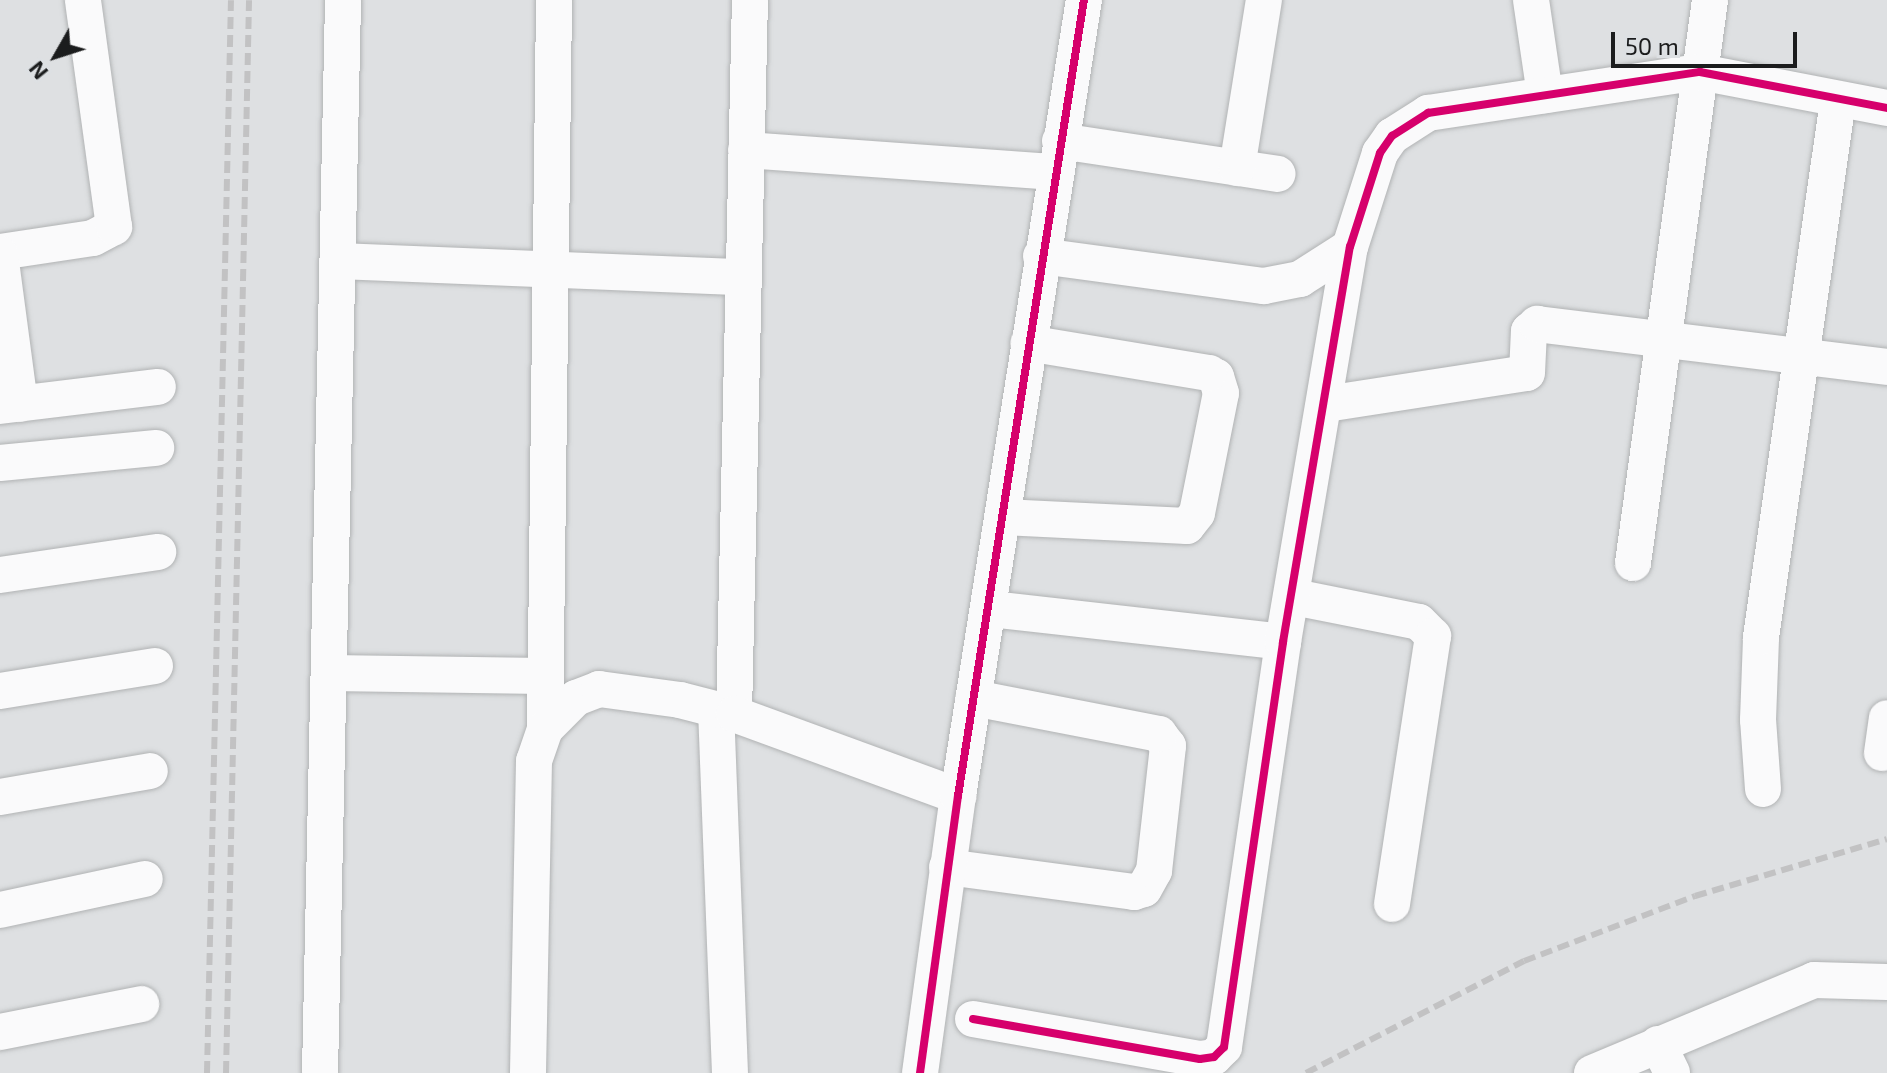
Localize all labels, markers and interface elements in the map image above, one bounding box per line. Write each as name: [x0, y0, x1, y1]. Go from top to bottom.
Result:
north arrow: [16, 16, 96, 96]
scale bar: [1615, 16, 1801, 66]
text: 50 m: [1625, 31, 1679, 60]
text: N: [22, 57, 52, 85]

